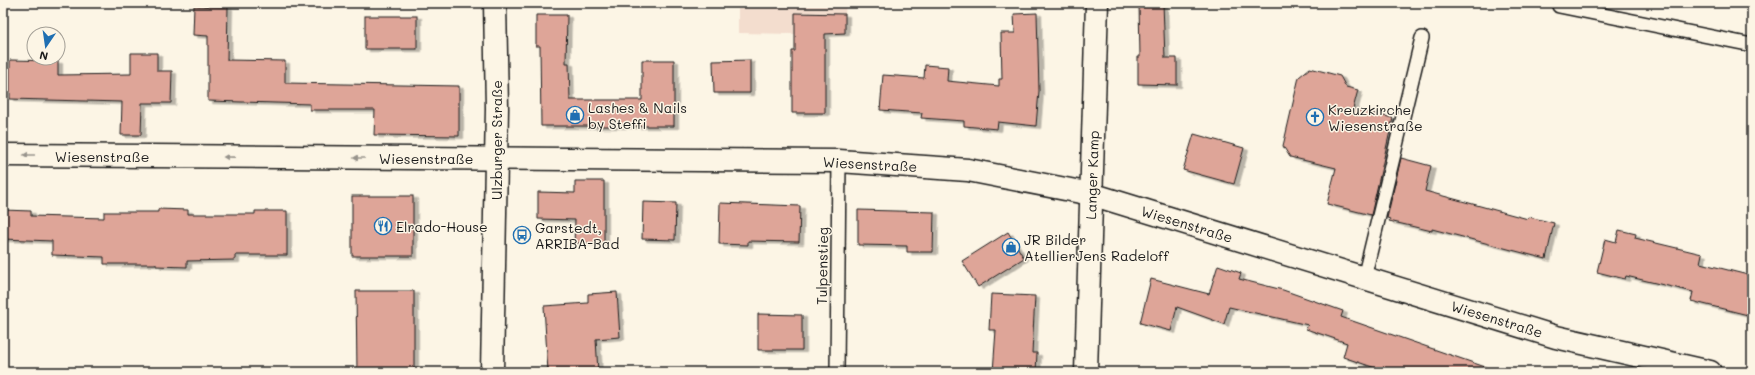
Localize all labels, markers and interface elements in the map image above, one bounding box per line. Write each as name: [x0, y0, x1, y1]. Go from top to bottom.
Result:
north arrow: [26, 26, 66, 66]
text: N: [38, 48, 49, 64]
street label: Ulzburger Straße: [487, 80, 506, 200]
place label: Lashes & Nails by Steffi: [588, 98, 687, 133]
place label: Kreuzkirche Wiesenstraße: [1328, 100, 1423, 135]
shop icon: Lashes & Nails by Steffi: [565, 105, 585, 125]
church icon: Kreuzkirche Wiesenstraße: [1305, 107, 1325, 127]
street label: Langer Kamp: [1081, 130, 1103, 220]
street label: Wiesenstraße: [55, 147, 149, 166]
street label: Wiesenstraße: [379, 149, 473, 168]
one-way arrow: [22, 152, 35, 158]
street label: Wiesenstraße: [822, 152, 918, 176]
one-way arrow: [222, 154, 235, 160]
one-way arrow: [352, 155, 365, 161]
street label: Wiesenstraße: [1139, 201, 1235, 247]
restaurant icon: Elrado-House: [373, 216, 393, 236]
place label: Elrado-House: [396, 217, 488, 236]
place label: Garstedt, ARRIBA-Bad: [535, 218, 619, 253]
bus stop icon: Garstedt, ARRIBA-Bad: [512, 225, 532, 245]
street label: Tulpenstieg: [812, 227, 832, 305]
place label: JR Bilder AtellierJens Radeloff: [1024, 230, 1169, 265]
shop icon: JR Bilder AtellierJens Radeloff: [1001, 237, 1021, 257]
street label: Wiesenstraße: [1449, 296, 1545, 342]

